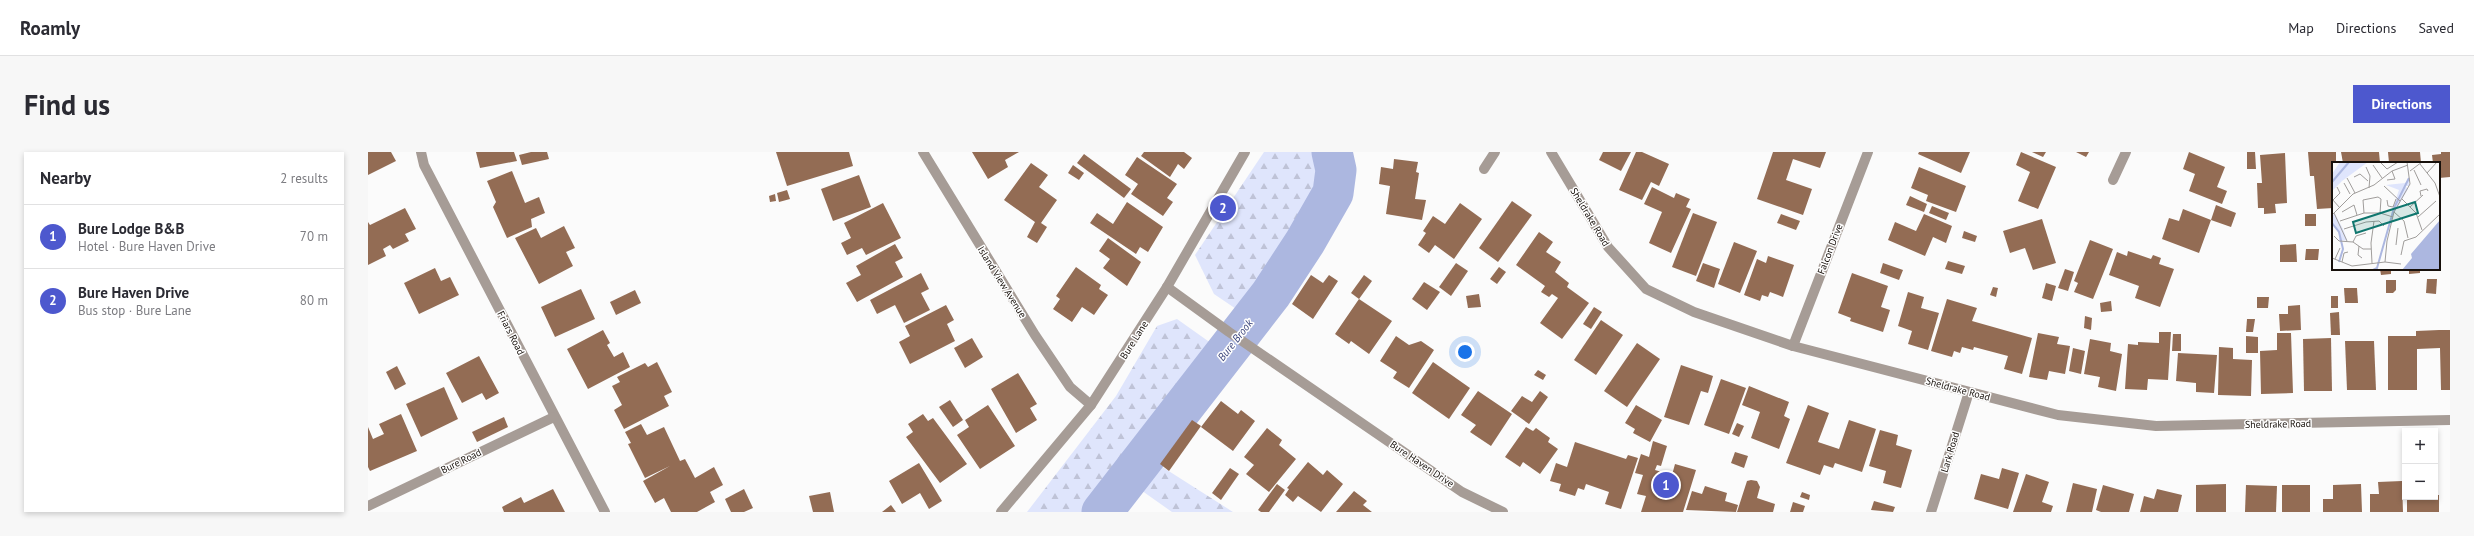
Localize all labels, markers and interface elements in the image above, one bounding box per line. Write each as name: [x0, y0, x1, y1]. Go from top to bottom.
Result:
text: Roamly: [20, 16, 80, 40]
text: Map: [2288, 19, 2314, 37]
text: Directions: [2336, 19, 2396, 37]
text: Saved: [2418, 19, 2454, 37]
button: Directions: [2353, 85, 2450, 123]
text: Find us: [24, 86, 110, 123]
inset map: [2332, 162, 2440, 270]
text: Nearby: [40, 167, 91, 189]
text: 2 results: [280, 170, 328, 187]
street label: Sheldrake Road: [1567, 185, 1613, 249]
pin: 2: [1210, 193, 1236, 223]
text: Bure Lodge B&B: [78, 219, 184, 238]
street label: Falcon Drive: [1814, 222, 1846, 276]
text: 1: [49, 228, 57, 245]
text: 70 m: [300, 228, 328, 245]
text: Hotel · Bure Haven Drive: [78, 238, 216, 255]
street label: Island View Avenue: [975, 244, 1029, 320]
text: Bure Haven Drive: [78, 283, 189, 302]
text: 2: [49, 292, 57, 309]
text: 80 m: [300, 292, 328, 309]
text: Bus stop · Bure Lane: [78, 302, 191, 319]
street label: Friars Road: [494, 309, 528, 357]
water label: Bure Brook: [1214, 316, 1256, 364]
street label: Bure Lane: [1117, 318, 1151, 362]
your location: [1455, 342, 1475, 362]
street label: Sheldrake Road: [1924, 374, 1992, 404]
street label: Sheldrake Road: [2245, 417, 2311, 431]
map controls: [2402, 428, 2438, 500]
button: +: [2402, 428, 2438, 464]
street label: Lark Road: [1938, 430, 1962, 474]
street label: Bure Haven Drive: [1388, 438, 1456, 490]
street label: Bure Road: [439, 446, 483, 476]
button: −: [2402, 464, 2438, 500]
pin: 1: [1653, 470, 1679, 500]

